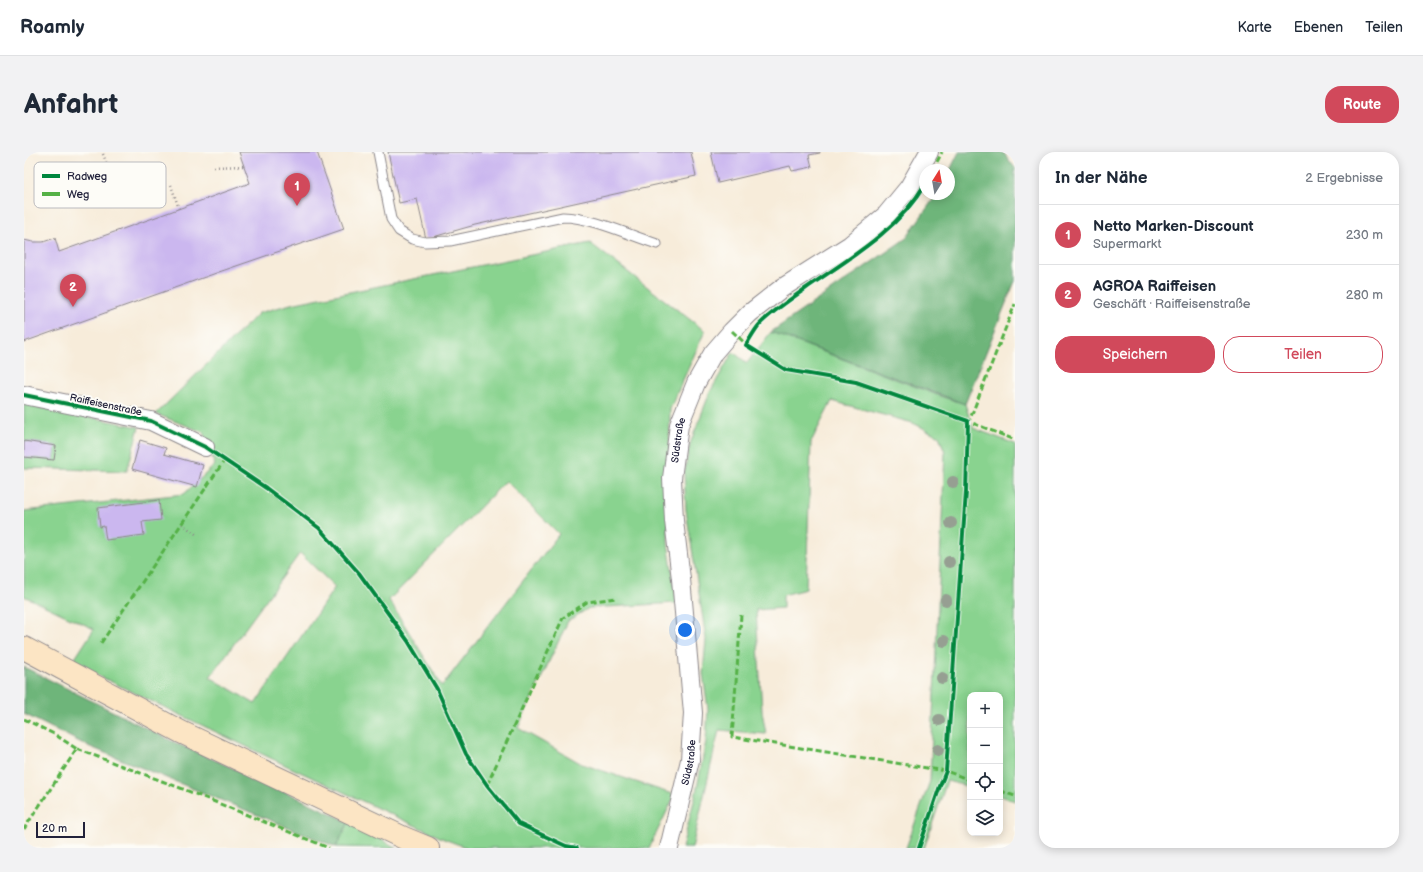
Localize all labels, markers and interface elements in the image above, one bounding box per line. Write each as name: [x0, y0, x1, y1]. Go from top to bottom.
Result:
text: Roamly: [20, 16, 84, 39]
text: Karte: [1238, 19, 1272, 36]
text: Ebenen: [1294, 19, 1343, 36]
text: Teilen: [1365, 19, 1403, 36]
button: Route: [1325, 86, 1399, 123]
text: Anfahrt: [24, 88, 118, 121]
legend: [34, 162, 166, 208]
north arrow: [919, 164, 955, 200]
text: In der Nähe: [1055, 168, 1148, 188]
text: Radweg: [67, 170, 107, 183]
text: 2 Ergebnisse: [1305, 170, 1383, 186]
pin: 1: [284, 173, 310, 206]
text: Weg: [67, 188, 89, 201]
text: Netto Marken-Discount: [1093, 217, 1254, 236]
text: 1: [1065, 227, 1071, 243]
text: 230 m: [1346, 227, 1383, 243]
text: Supermarkt: [1093, 236, 1162, 252]
pin: 2: [60, 274, 86, 307]
text: AGROA Raiffeisen: [1093, 277, 1216, 296]
text: 2: [1064, 287, 1072, 303]
text: 280 m: [1346, 287, 1383, 303]
text: Geschäft · Raiffeisenstraße: [1093, 296, 1250, 312]
button: Speichern: [1055, 336, 1215, 373]
button: Teilen: [1223, 336, 1383, 373]
street label: Raiffeisenstraße: [69, 391, 143, 419]
street label: Südstraße: [669, 416, 689, 464]
your location: [675, 620, 695, 640]
map controls: [967, 692, 1003, 836]
button: +: [967, 692, 1003, 728]
button: −: [967, 728, 1003, 764]
street label: Südstraße: [679, 739, 698, 786]
button: locate: [967, 764, 1003, 800]
button: layers: [967, 800, 1003, 836]
scale bar: [36, 820, 85, 839]
text: 20 m: [42, 822, 67, 835]

